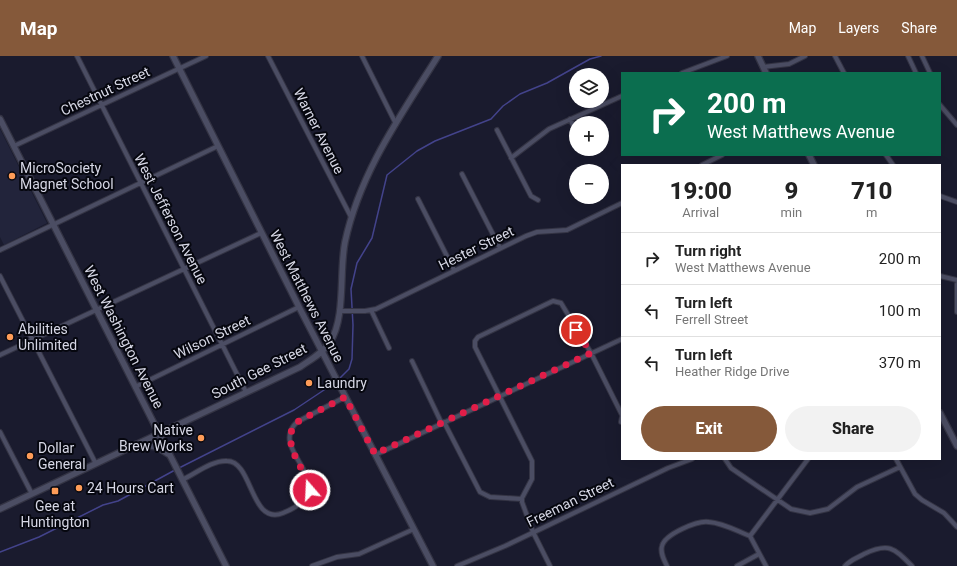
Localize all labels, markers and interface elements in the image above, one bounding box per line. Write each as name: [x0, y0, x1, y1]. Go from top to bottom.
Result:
text: Map: [20, 17, 58, 40]
text: Map: [789, 20, 816, 36]
text: Layers: [838, 20, 879, 36]
text: Share: [901, 20, 937, 36]
street label: Chestnut Street: [58, 63, 152, 119]
map controls: [569, 68, 609, 204]
button: layers: [569, 68, 609, 108]
street label: Warner Avenue: [291, 86, 347, 176]
text: 200 m: [707, 87, 786, 120]
icon: right: [641, 88, 693, 140]
button: +: [569, 116, 609, 156]
text: West Matthews Avenue: [707, 121, 895, 142]
street label: West Jefferson Avenue: [131, 151, 211, 287]
place label: MicroSociety Magnet School: [20, 160, 114, 192]
button: −: [569, 164, 609, 204]
marker: MicroSociety Magnet School: [7, 171, 17, 181]
text: 19:00: [670, 177, 732, 205]
text: 9: [784, 177, 798, 205]
text: 710: [851, 177, 892, 205]
text: Arrival: [682, 205, 719, 220]
text: min: [781, 205, 802, 220]
text: m: [866, 205, 877, 220]
street label: Hester Street: [436, 223, 517, 273]
street label: West Matthews Avenue: [267, 227, 347, 365]
text: Turn right: [675, 242, 741, 260]
icon: right: [641, 248, 663, 270]
text: 200 m: [879, 250, 921, 268]
text: West Matthews Avenue: [675, 260, 811, 275]
street label: West Washington Avenue: [81, 263, 167, 411]
text: Turn left: [675, 294, 732, 312]
icon: left: [641, 300, 663, 322]
text: 100 m: [879, 302, 921, 320]
street label: Wilson Street: [171, 312, 253, 362]
text: Ferrell Street: [675, 312, 748, 327]
pin: [559, 313, 593, 347]
icon: arrive: [565, 319, 587, 341]
place label: Abilities Unlimited: [18, 321, 77, 353]
marker: Abilities Unlimited: [5, 332, 15, 342]
street label: South Gee Street: [209, 340, 310, 402]
text: Turn left: [675, 346, 732, 364]
icon: left: [641, 352, 663, 374]
text: 370 m: [879, 354, 921, 372]
text: Heather Ridge Drive: [675, 364, 789, 379]
place label: Laundry: [317, 375, 367, 391]
marker: Laundry: [304, 378, 314, 388]
button: Exit: [641, 406, 777, 452]
button: Share: [785, 406, 921, 452]
place label: Native Brew Works: [119, 422, 193, 454]
marker: Native Brew Works: [196, 433, 206, 443]
place label: Dollar General: [38, 440, 86, 472]
marker: Dollar General: [25, 451, 35, 461]
position arrow: [289, 469, 331, 511]
street label: Freeman Street: [524, 474, 617, 530]
place label: 24 Hours Cart: [87, 480, 174, 496]
marker: 24 Hours Cart: [74, 483, 84, 493]
marker: Gee at Huntington: [50, 486, 60, 496]
place label: Gee at Huntington: [20, 498, 90, 530]

